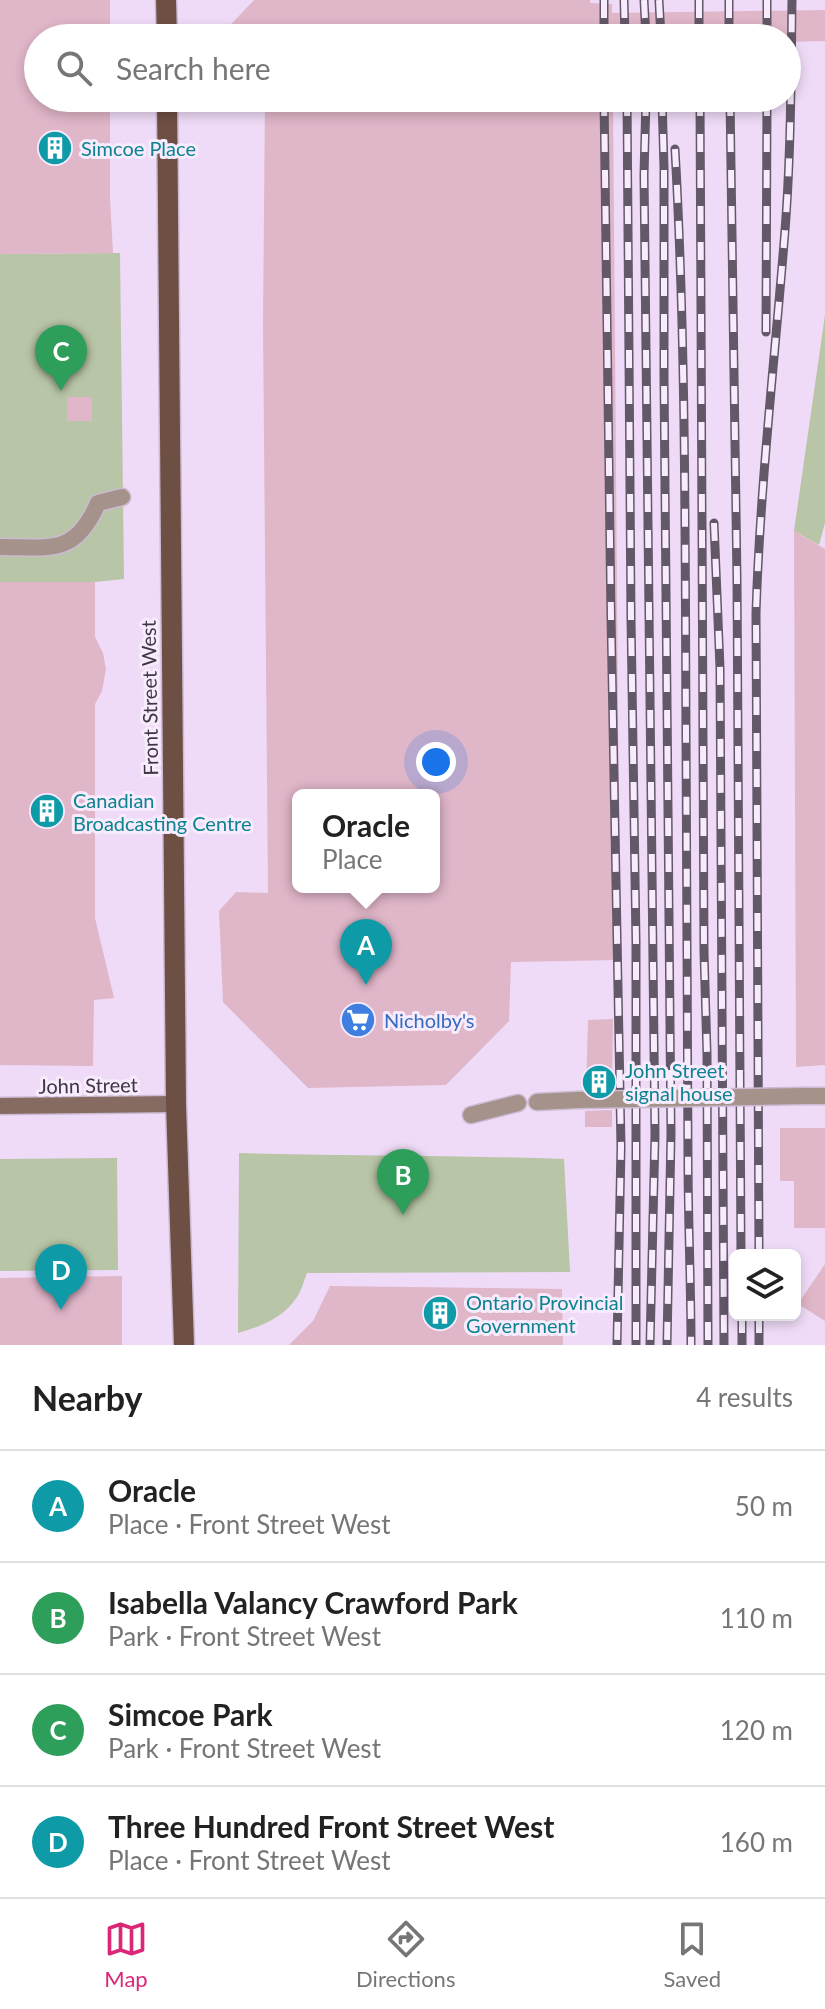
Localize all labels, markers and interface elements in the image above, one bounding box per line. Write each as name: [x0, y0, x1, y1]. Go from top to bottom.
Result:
search box: [24, 24, 801, 112]
icon: search: [52, 46, 96, 90]
text: Search here: [116, 50, 271, 86]
building icon: Simcoe Place: [36, 129, 74, 167]
place label: Simcoe Place: [81, 136, 196, 160]
pin: C: [35, 325, 87, 391]
street label: Front Street West: [136, 620, 162, 776]
your location: [416, 742, 456, 782]
place label: Canadian Broadcasting Centre: [73, 788, 252, 835]
popup: [292, 789, 440, 893]
building icon: Canadian Broadcasting Centre: [28, 792, 66, 830]
text: Oracle: [322, 807, 410, 843]
text: Place: [322, 843, 382, 875]
pin: A: [340, 919, 392, 985]
supermarket icon: Nicholby's: [339, 1001, 377, 1039]
place label: Nicholby's: [384, 1008, 475, 1032]
place label: John Street signal house: [625, 1058, 733, 1105]
building icon: John Street signal house: [580, 1063, 618, 1101]
street label: John Street: [38, 1072, 138, 1098]
pin: B: [377, 1149, 429, 1215]
pin: D: [35, 1244, 87, 1310]
map controls: [729, 1249, 801, 1321]
button: layers: [729, 1249, 801, 1321]
place label: Ontario Provincial Government: [466, 1290, 624, 1337]
building icon: Ontario Provincial Government: [421, 1294, 459, 1332]
text: Nearby: [32, 1377, 143, 1418]
text: 4 results: [696, 1381, 793, 1413]
text: Oracle: [108, 1472, 196, 1508]
text: A: [49, 1490, 67, 1522]
text: 50 m: [735, 1490, 793, 1522]
text: Place · Front Street West: [108, 1508, 391, 1540]
text: Isabella Valancy Crawford Park: [108, 1584, 518, 1620]
text: B: [49, 1602, 67, 1634]
text: 110 m: [720, 1602, 793, 1634]
text: Park · Front Street West: [108, 1620, 381, 1652]
text: Simcoe Park: [108, 1696, 272, 1732]
text: C: [49, 1714, 67, 1746]
text: 120 m: [720, 1714, 793, 1746]
text: Park · Front Street West: [108, 1732, 381, 1764]
text: Three Hundred Front Street West: [108, 1808, 554, 1844]
text: D: [48, 1826, 68, 1858]
text: 160 m: [720, 1826, 793, 1858]
text: Place · Front Street West: [108, 1844, 391, 1876]
tab: Map: [104, 1917, 148, 1992]
tab: Directions: [356, 1917, 455, 1992]
tab: Saved: [663, 1917, 721, 1992]

